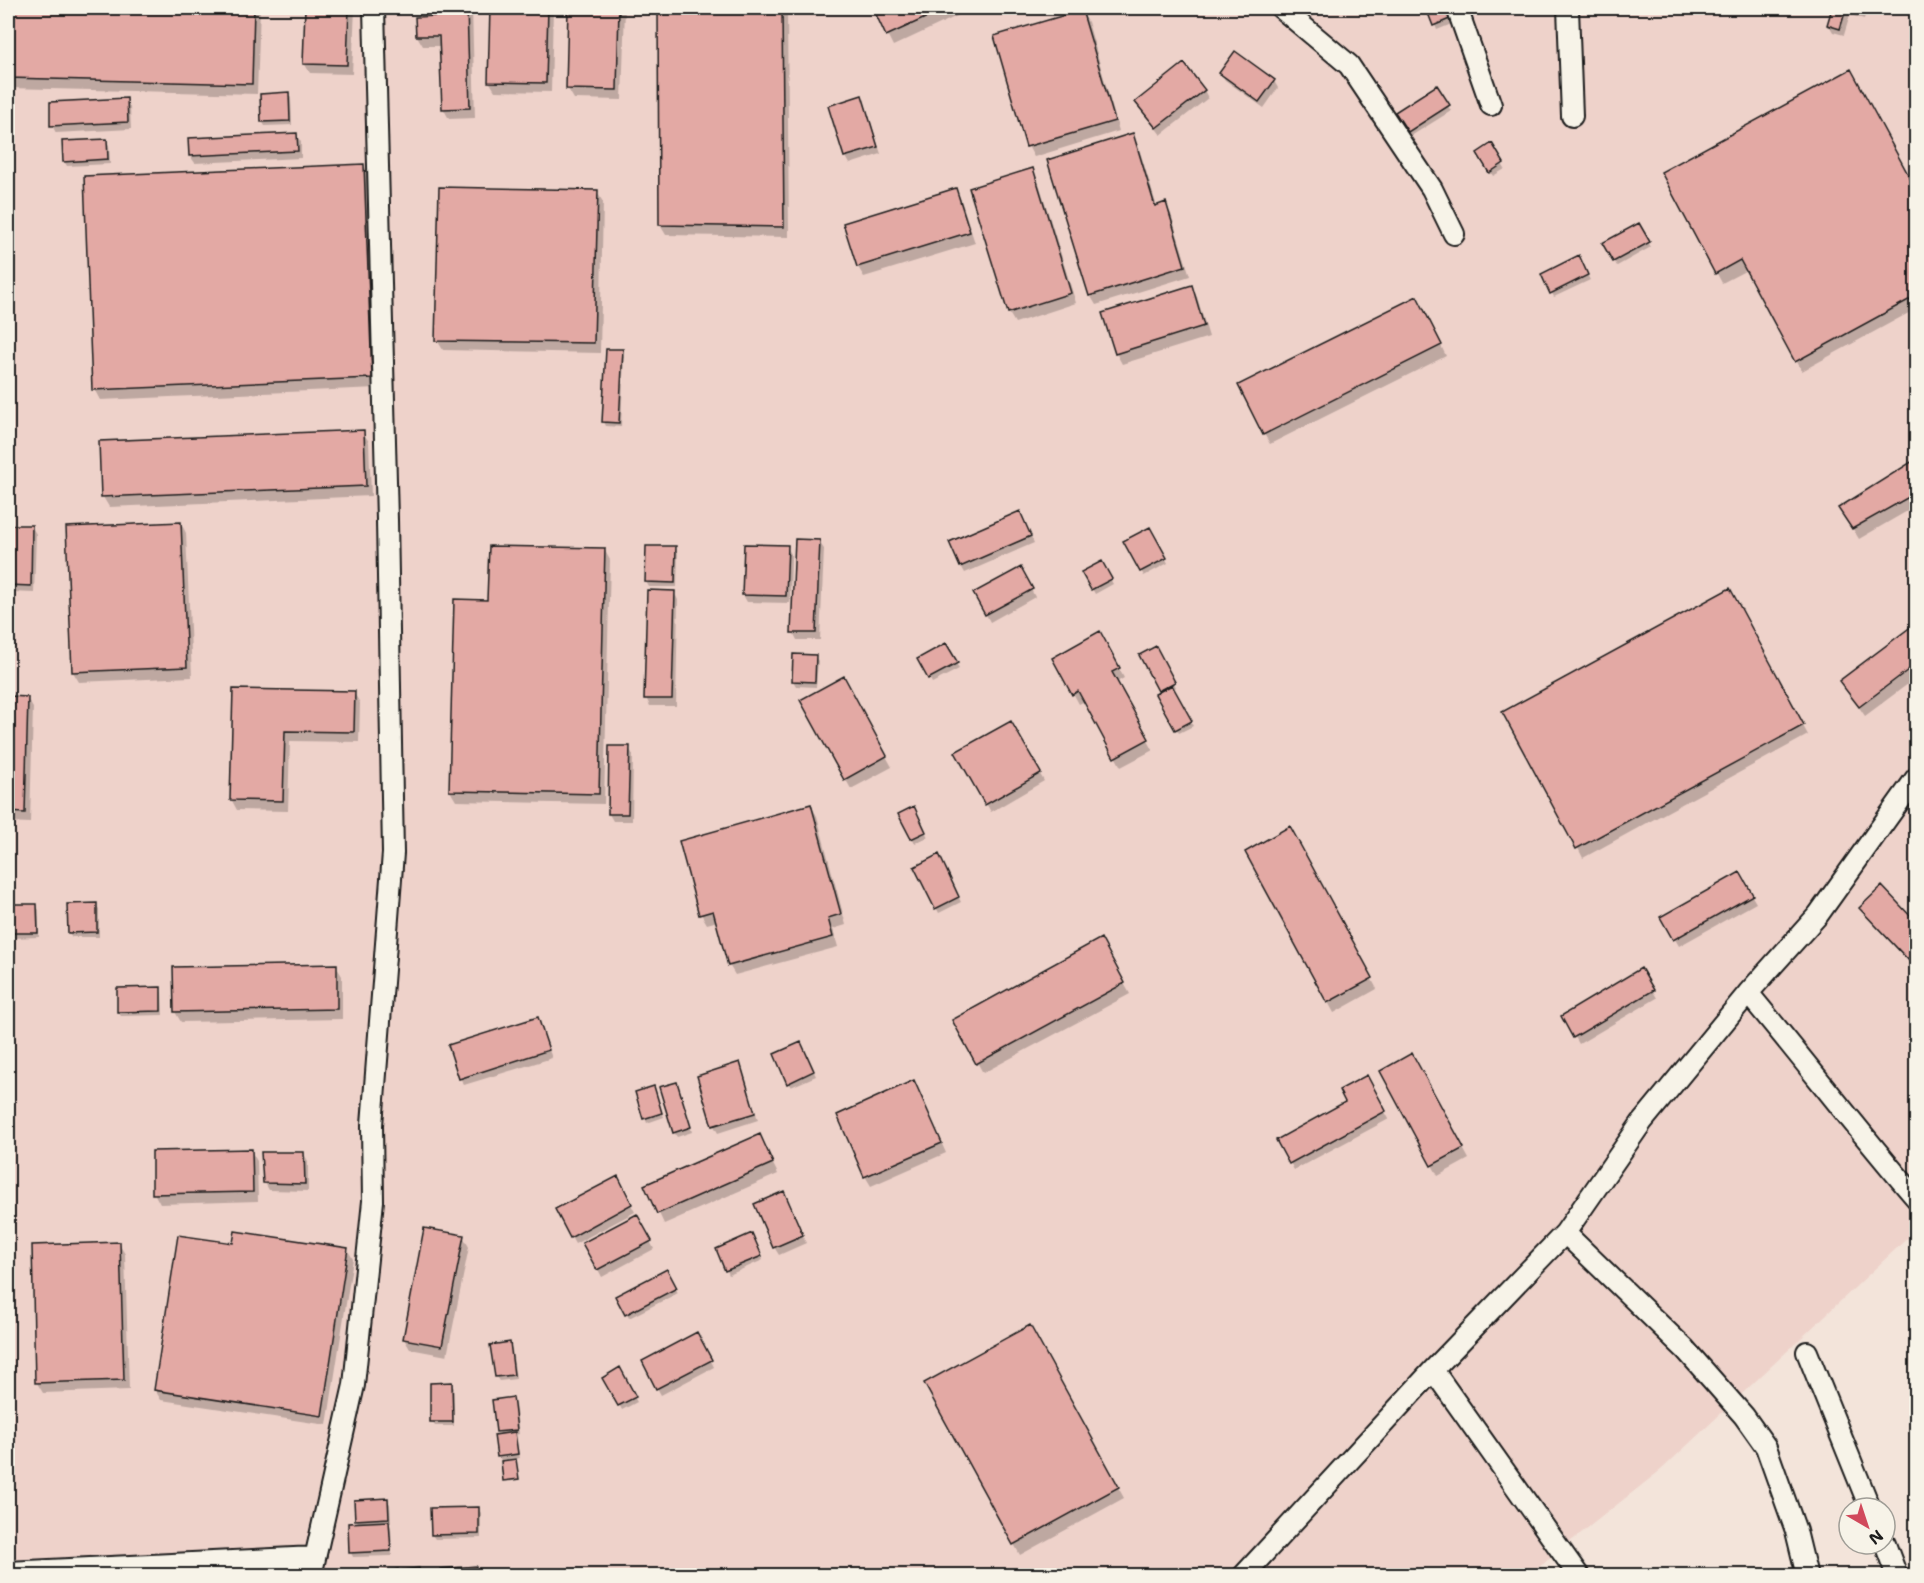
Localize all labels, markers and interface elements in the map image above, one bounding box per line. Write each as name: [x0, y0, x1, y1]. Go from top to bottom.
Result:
north arrow: [1837, 1496, 1897, 1556]
text: N: [1865, 1525, 1888, 1549]

